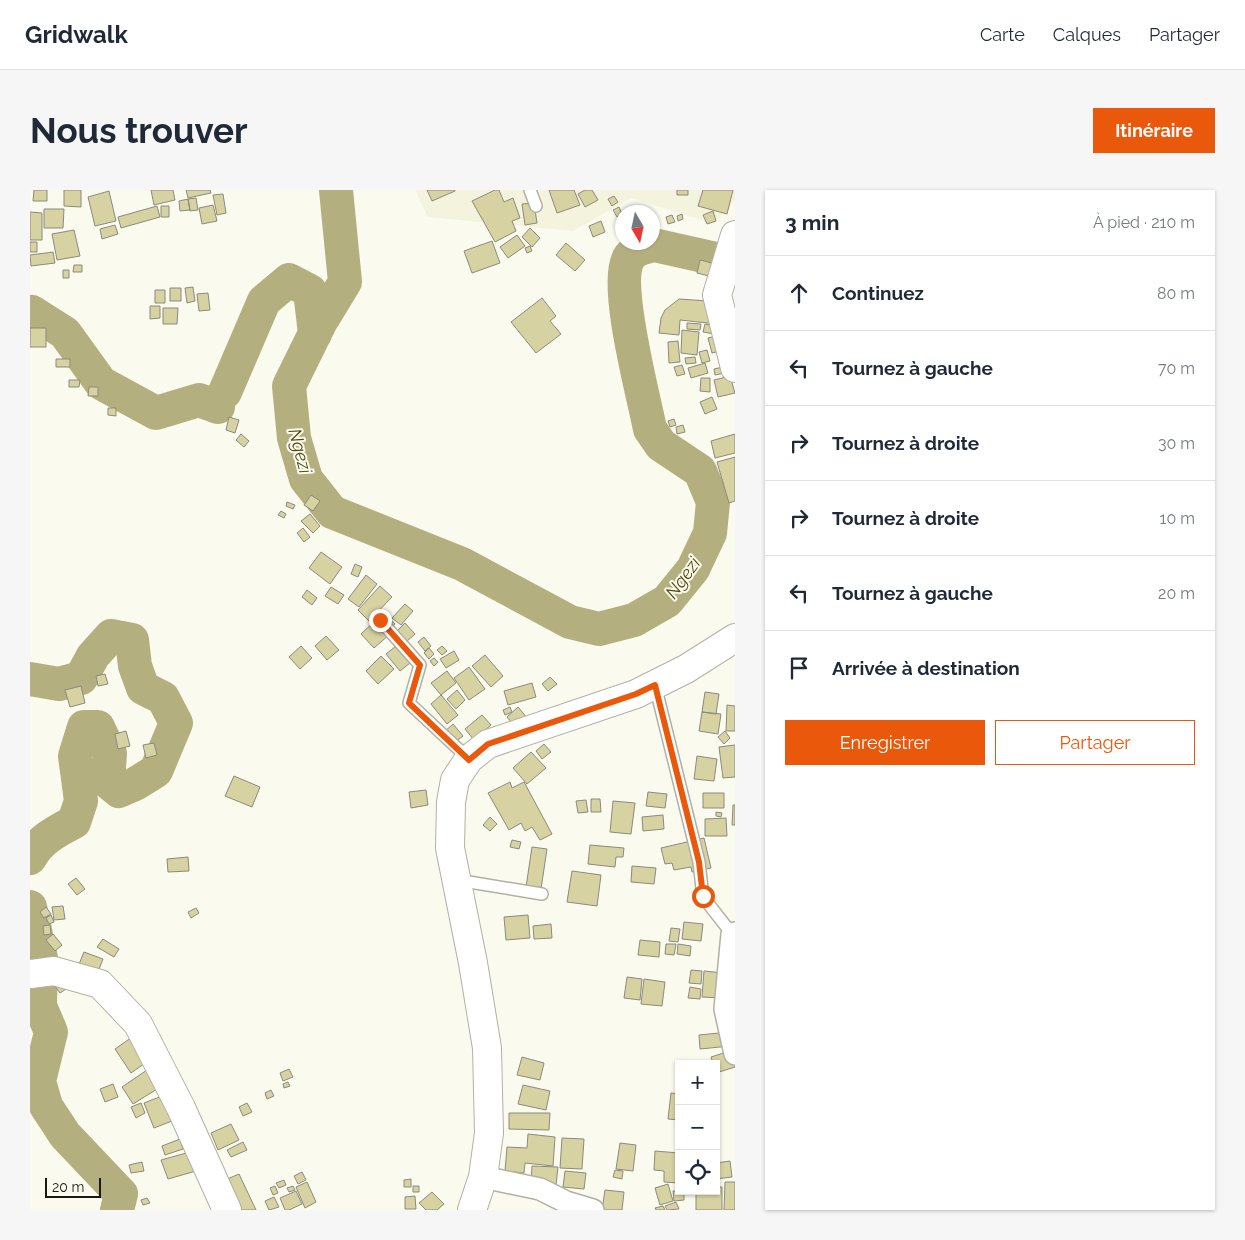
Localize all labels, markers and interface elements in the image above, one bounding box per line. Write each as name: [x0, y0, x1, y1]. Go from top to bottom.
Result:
text: Gridwalk: [25, 20, 128, 49]
text: Carte: [980, 24, 1025, 45]
text: Calques: [1053, 24, 1121, 45]
text: Partager: [1149, 24, 1220, 45]
button: Itinéraire: [1093, 108, 1215, 153]
text: Nous trouver: [30, 110, 248, 151]
north arrow: [615, 205, 660, 250]
text: 3 min: [785, 210, 839, 235]
text: À pied · 210 m: [1093, 213, 1195, 232]
icon: ahead: [785, 279, 813, 307]
text: Continuez: [832, 282, 924, 304]
text: 80 m: [1157, 284, 1195, 303]
icon: left: [785, 354, 813, 382]
text: Tournez à gauche: [832, 357, 993, 379]
text: 70 m: [1158, 359, 1195, 378]
water label: Ngezi: [284, 426, 317, 477]
icon: right: [785, 429, 813, 457]
text: Tournez à droite: [832, 432, 979, 454]
text: 30 m: [1158, 434, 1195, 453]
icon: right: [785, 504, 813, 532]
text: Tournez à droite: [832, 507, 979, 529]
text: 10 m: [1160, 509, 1195, 528]
water label: Ngezi: [661, 552, 705, 602]
icon: left: [785, 579, 813, 607]
text: Tournez à gauche: [832, 582, 993, 604]
text: 20 m: [1158, 584, 1195, 603]
route end: [369, 609, 392, 632]
icon: arrive: [785, 654, 813, 682]
text: Arrivée à destination: [832, 657, 1020, 679]
button: Enregistrer: [785, 720, 985, 765]
button: Partager: [995, 720, 1195, 765]
route start: [692, 885, 715, 908]
map controls: [675, 1060, 720, 1195]
button: +: [675, 1060, 720, 1105]
button: −: [675, 1105, 720, 1150]
button: locate: [675, 1150, 720, 1195]
scale bar: [45, 1175, 101, 1198]
text: 20 m: [52, 1179, 84, 1195]

